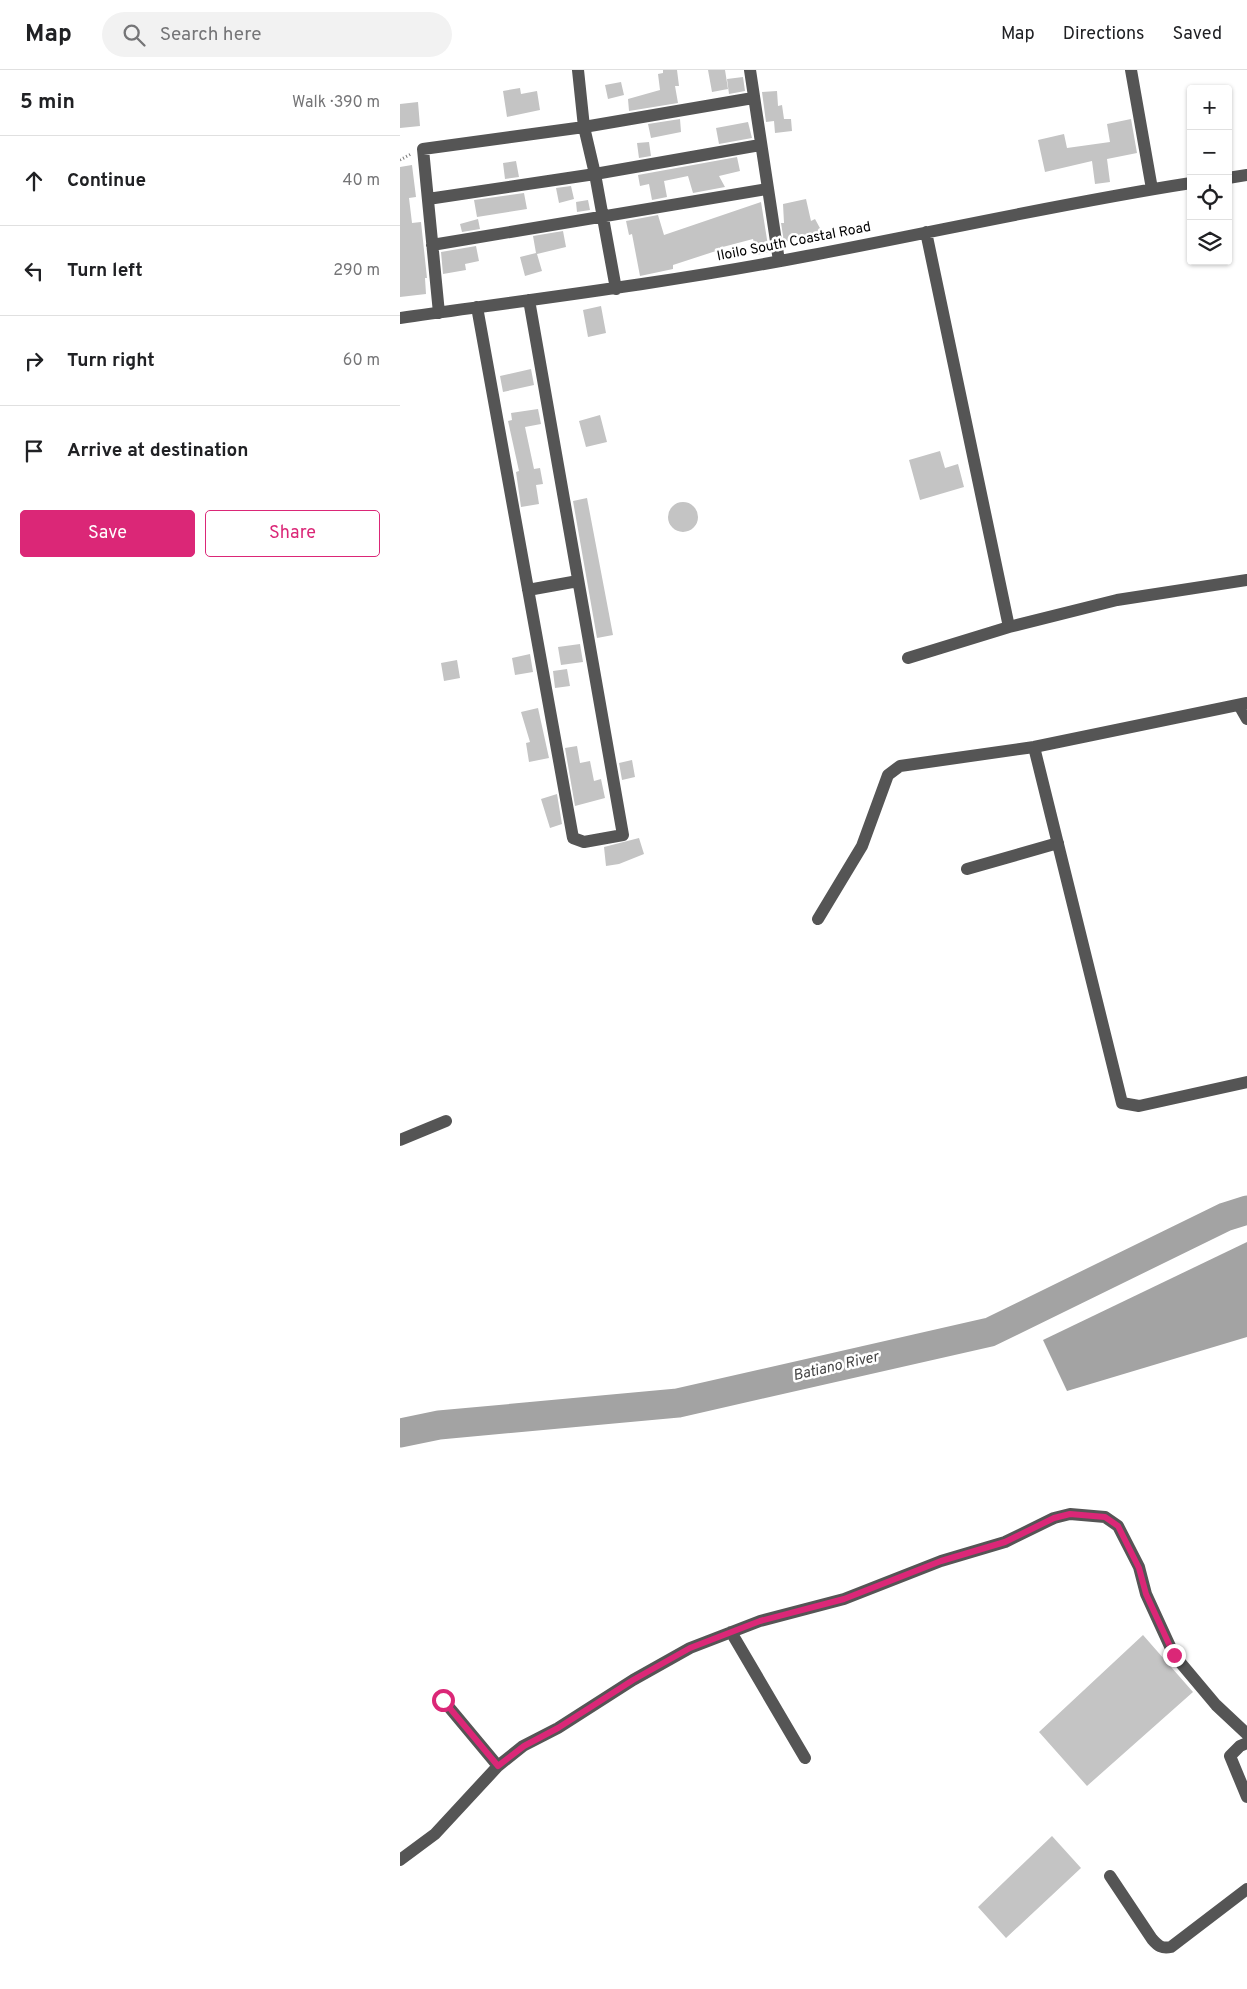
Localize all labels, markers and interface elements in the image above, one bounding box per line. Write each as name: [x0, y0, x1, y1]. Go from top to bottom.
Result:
search box: [102, 12, 452, 57]
text: Map: [25, 20, 72, 50]
icon: search: [120, 21, 148, 49]
text: Search here: [160, 23, 261, 47]
text: Map: [1001, 23, 1035, 46]
text: Directions: [1063, 23, 1145, 46]
text: Saved: [1173, 23, 1222, 46]
map controls: [1187, 85, 1232, 265]
button: +: [1187, 85, 1232, 130]
text: 5 min: [20, 89, 75, 116]
text: Walk · 390 m: [292, 93, 380, 113]
button: −: [1187, 130, 1232, 175]
icon: ahead: [20, 167, 48, 195]
text: Continue: [67, 169, 146, 193]
text: 40 m: [342, 171, 380, 191]
button: locate: [1187, 175, 1232, 220]
street label: Iloilo South Coastal Road: [716, 219, 872, 265]
button: layers: [1187, 220, 1232, 265]
icon: left: [20, 257, 48, 285]
text: Turn left: [67, 259, 143, 283]
text: 290 m: [333, 261, 380, 281]
icon: right: [20, 347, 48, 375]
text: Turn right: [67, 349, 155, 373]
text: 60 m: [343, 351, 380, 371]
icon: arrive: [20, 437, 48, 465]
text: Arrive at destination: [67, 439, 248, 463]
button: Save: [20, 510, 195, 557]
button: Share: [205, 510, 380, 557]
water label: Batiano River: [791, 1348, 882, 1386]
route end: [1163, 1644, 1186, 1667]
route start: [432, 1689, 455, 1712]

